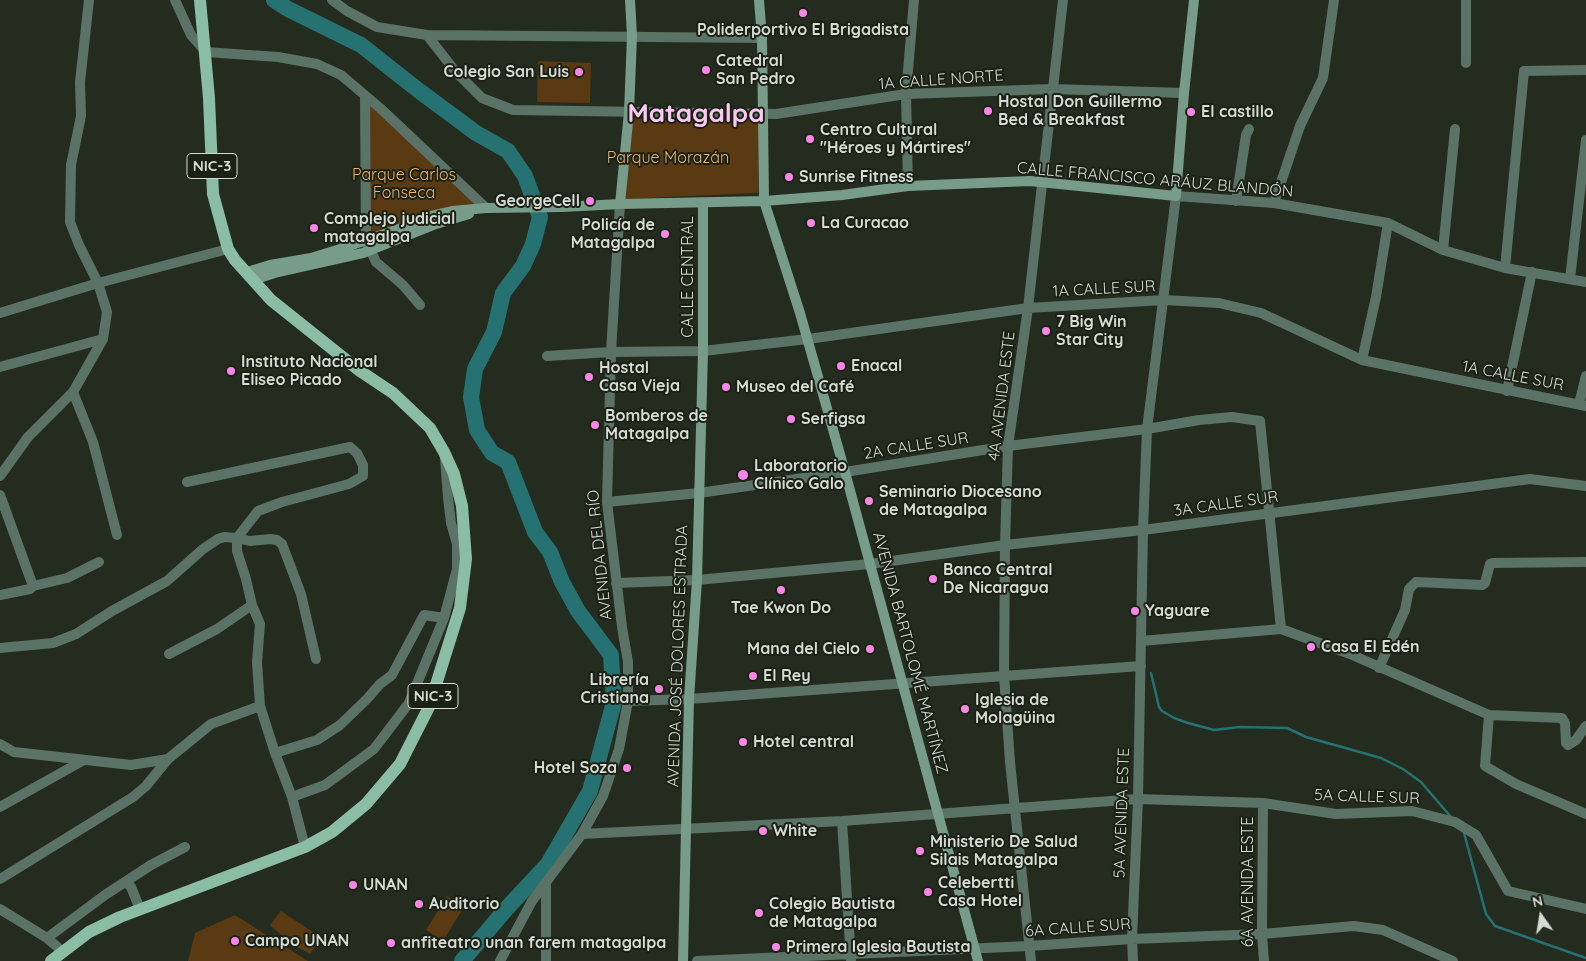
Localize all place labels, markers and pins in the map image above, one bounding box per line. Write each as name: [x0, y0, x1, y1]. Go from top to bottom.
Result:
marker: Poliderportivo El Brigadista: [797, 7, 809, 19]
place label: Poliderportivo El Brigadista: [697, 20, 909, 40]
place label: Catedral San Pedro: [716, 51, 795, 89]
place label: Colegio San Luis: [444, 62, 569, 82]
marker: Catedral San Pedro: [700, 64, 712, 76]
marker: Colegio San Luis: [573, 66, 585, 78]
place label: Hostal Don Guillermo Bed & Breakfast: [998, 92, 1162, 130]
place label: El castillo: [1201, 102, 1274, 122]
marker: Hostal Don Guillermo Bed & Breakfast: [982, 105, 994, 117]
marker: El castillo: [1185, 106, 1197, 118]
place label: Centro Cultural "Héroes y Mártires": [820, 120, 971, 158]
marker: Centro Cultural "Héroes y Mártires": [804, 133, 816, 145]
place label: Sunrise Fitness: [799, 167, 914, 187]
marker: Sunrise Fitness: [783, 171, 795, 183]
place label: GeorgeCell: [495, 191, 580, 211]
marker: GeorgeCell: [584, 195, 596, 207]
place label: Complejo judicial matagalpa: [324, 209, 455, 247]
place label: La Curacao: [821, 213, 909, 233]
place label: Policía de Matagalpa: [571, 215, 655, 253]
marker: La Curacao: [805, 217, 817, 229]
marker: Complejo judicial matagalpa: [308, 222, 320, 234]
marker: Policía de Matagalpa: [659, 228, 671, 240]
place label: 7 Big Win Star City: [1056, 312, 1127, 350]
marker: 7 Big Win Star City: [1040, 325, 1052, 337]
place label: Instituto Nacional Eliseo Picado: [241, 352, 378, 390]
place label: Enacal: [851, 356, 902, 376]
place label: Hostal Casa Vieja: [599, 358, 680, 396]
marker: Enacal: [835, 360, 847, 372]
marker: Instituto Nacional Eliseo Picado: [225, 365, 237, 377]
marker: Hostal Casa Vieja: [583, 371, 595, 383]
place label: Museo del Café: [736, 377, 854, 397]
marker: Museo del Café: [720, 381, 732, 393]
place label: Bomberos de Matagalpa: [605, 406, 708, 444]
place label: Serfigsa: [801, 409, 866, 429]
marker: Serfigsa: [785, 413, 797, 425]
marker: Bomberos de Matagalpa: [589, 419, 601, 431]
place label: Laboratorio Clínico Galo: [754, 456, 847, 494]
marker: Laboratorio Clínico Galo: [736, 468, 750, 482]
place label: Seminario Diocesano de Matagalpa: [879, 482, 1042, 520]
marker: Seminario Diocesano de Matagalpa: [863, 495, 875, 507]
place label: Banco Central De Nicaragua: [943, 560, 1053, 598]
marker: Banco Central De Nicaragua: [927, 573, 939, 585]
marker: Tae Kwon Do: [775, 584, 787, 596]
place label: Tae Kwon Do: [731, 598, 831, 618]
place label: Yaguare: [1145, 601, 1210, 621]
marker: Yaguare: [1129, 605, 1141, 617]
place label: Casa El Edén: [1321, 637, 1419, 657]
place label: Mana del Cielo: [747, 639, 860, 659]
marker: Casa El Edén: [1305, 641, 1317, 653]
marker: Mana del Cielo: [864, 643, 876, 655]
place label: El Rey: [763, 666, 811, 686]
place label: Librería Cristiana: [581, 670, 649, 708]
marker: El Rey: [747, 670, 759, 682]
marker: Librería Cristiana: [653, 683, 665, 695]
place label: Iglesia de Molagüina: [975, 690, 1055, 728]
marker: Iglesia de Molagüina: [959, 703, 971, 715]
place label: Hotel central: [753, 732, 854, 752]
marker: Hotel central: [737, 736, 749, 748]
place label: Hotel Soza: [534, 758, 617, 778]
marker: Hotel Soza: [621, 762, 633, 774]
place label: White: [773, 821, 817, 841]
marker: White: [757, 825, 769, 837]
place label: Ministerio De Salud Silais Matagalpa: [930, 832, 1078, 870]
marker: Ministerio De Salud Silais Matagalpa: [914, 845, 926, 857]
place label: Celebertti Casa Hotel: [938, 873, 1022, 911]
place label: UNAN: [363, 875, 408, 895]
marker: UNAN: [347, 879, 359, 891]
marker: Celebertti Casa Hotel: [922, 886, 934, 898]
place label: Auditorio: [429, 894, 499, 914]
place label: Colegio Bautista de Matagalpa: [769, 894, 895, 932]
marker: Auditorio: [413, 898, 425, 910]
marker: Colegio Bautista de Matagalpa: [753, 907, 765, 919]
place label: Campo UNAN: [245, 931, 349, 951]
place label: anfiteatro unan farem matagalpa: [401, 933, 666, 953]
marker: Campo UNAN: [229, 935, 241, 947]
marker: anfiteatro unan farem matagalpa: [385, 937, 397, 949]
place label: Primera Iglesia Bautista: [786, 937, 970, 957]
marker: Primera Iglesia Bautista: [770, 941, 782, 953]

